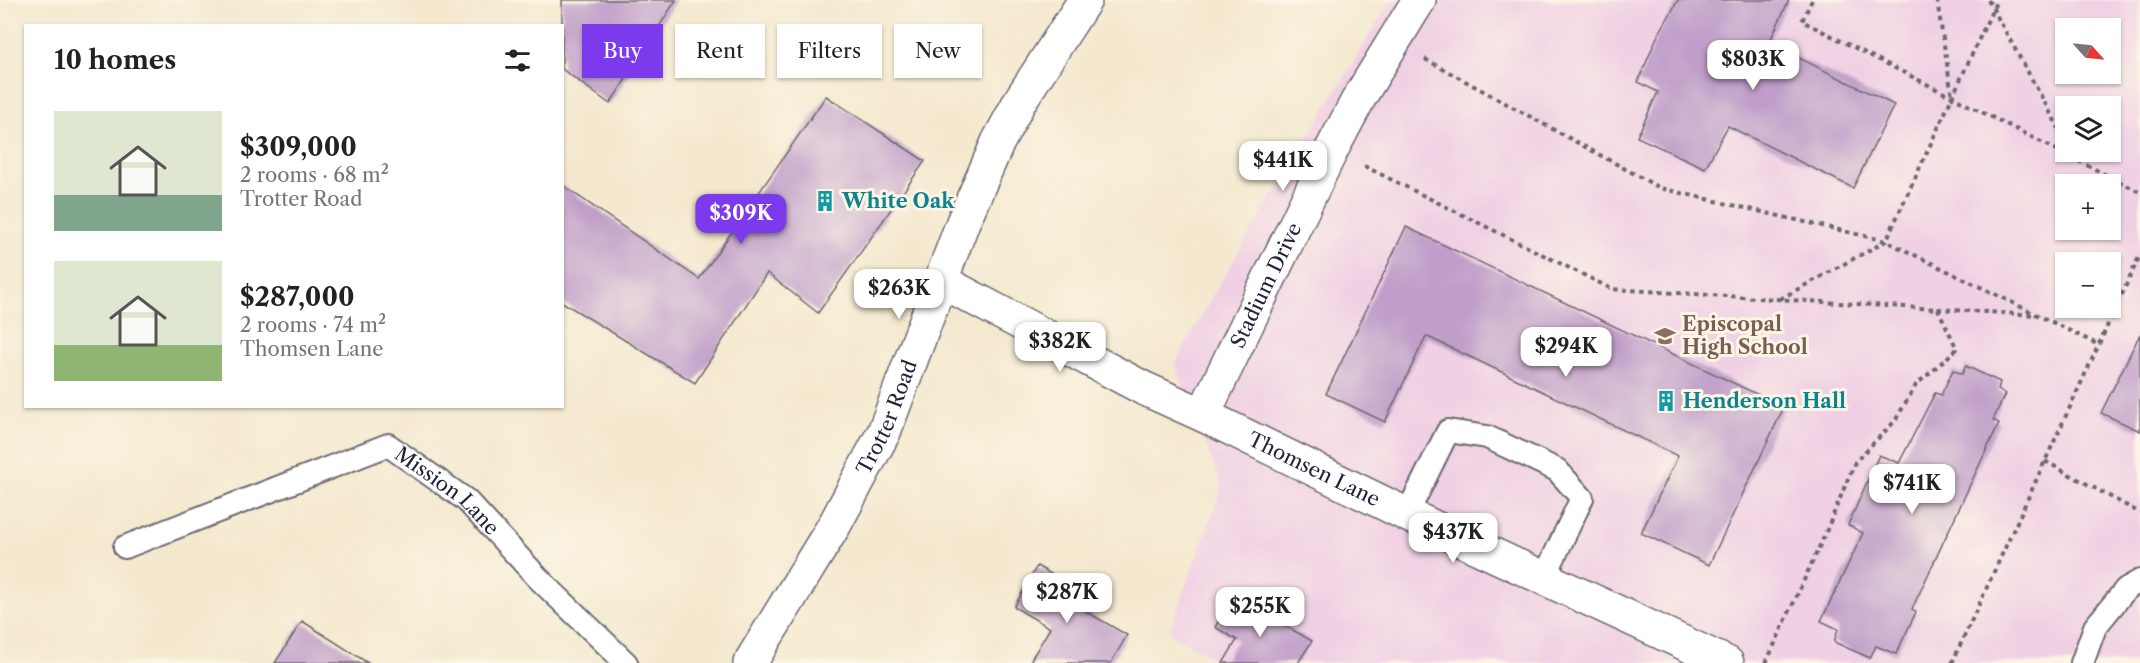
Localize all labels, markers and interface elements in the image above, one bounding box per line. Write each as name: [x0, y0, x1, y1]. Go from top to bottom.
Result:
north arrow: [2055, 18, 2121, 84]
map controls: [2055, 18, 2121, 318]
chip: Buy: [582, 24, 663, 78]
chip: Rent: [675, 24, 765, 78]
chip: Filters: [777, 24, 882, 78]
chip: New: [894, 24, 982, 78]
pin: $803K: [1711, 40, 1795, 91]
text: 10 homes: [54, 44, 176, 76]
icon: filters: [501, 44, 534, 77]
text: $803K: [1721, 47, 1785, 71]
button: layers: [2055, 96, 2121, 162]
text: $309,000: [240, 131, 357, 163]
icon: home: [102, 135, 174, 207]
pin: $441K: [1241, 141, 1325, 192]
text: $441K: [1253, 148, 1313, 172]
text: 2 rooms · 68 m²: [240, 163, 389, 187]
button: +: [2055, 174, 2121, 240]
text: Trotter Road: [240, 187, 362, 211]
building icon: White Oak: [813, 189, 837, 213]
place label: White Oak: [841, 189, 955, 213]
pin: $309K: [699, 194, 783, 245]
text: $309K: [709, 201, 773, 225]
street label: Stadium Drive: [1225, 219, 1306, 352]
button: −: [2055, 252, 2121, 318]
pin: $263K: [857, 269, 941, 320]
text: $263K: [868, 276, 930, 300]
text: $287,000: [240, 281, 355, 313]
icon: home: [102, 285, 174, 357]
place label: Episcopal High School: [1682, 312, 1808, 359]
text: 2 rooms · 74 m²: [240, 313, 386, 337]
pin: $382K: [1018, 322, 1102, 373]
school or university icon: Episcopal High School: [1653, 324, 1677, 348]
pin: $294K: [1524, 327, 1608, 378]
text: $382K: [1029, 329, 1091, 353]
text: $294K: [1535, 334, 1597, 358]
text: Thomsen Lane: [240, 337, 384, 361]
street label: Trotter Road: [852, 357, 922, 479]
building icon: Henderson Hall: [1654, 389, 1678, 413]
place label: Henderson Hall: [1683, 389, 1846, 413]
street label: Thomsen Lane: [1244, 427, 1384, 511]
street label: Mission Lane: [390, 442, 504, 540]
pin: $741K: [1870, 464, 1954, 515]
text: $741K: [1883, 471, 1941, 495]
pin: $437K: [1411, 513, 1495, 564]
text: $437K: [1423, 520, 1483, 544]
pin: $287K: [1025, 573, 1109, 624]
text: $287K: [1036, 580, 1098, 604]
pin: $255K: [1218, 587, 1302, 638]
text: $255K: [1229, 594, 1291, 618]

